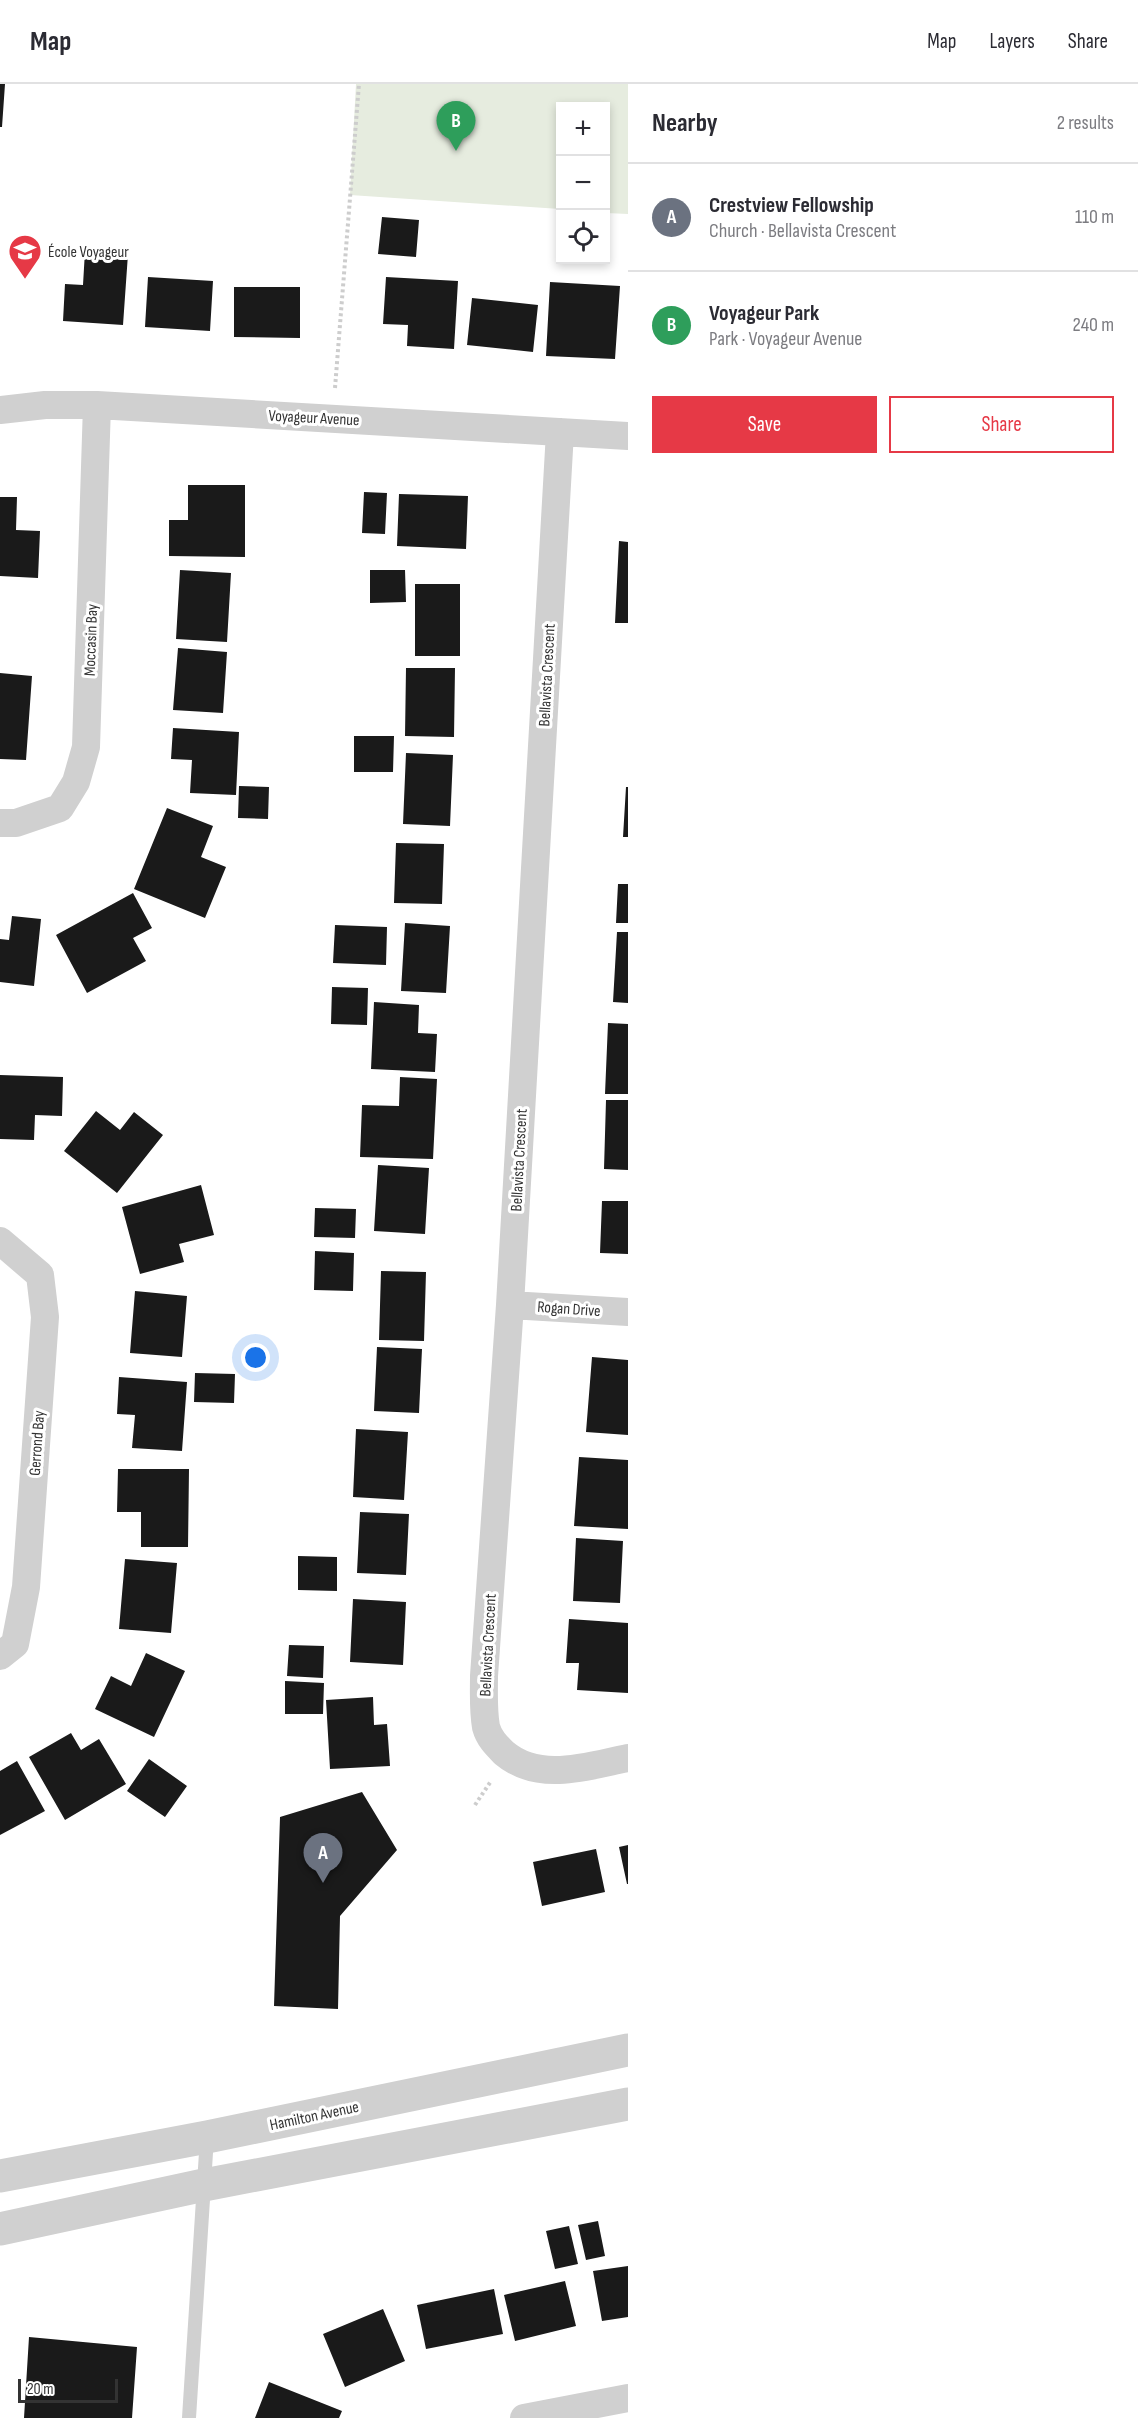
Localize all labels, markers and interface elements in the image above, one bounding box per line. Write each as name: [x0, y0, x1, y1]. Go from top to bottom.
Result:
text: Map: [30, 25, 71, 58]
text: Map: [927, 29, 956, 54]
text: Layers: [989, 29, 1035, 54]
text: Share: [1068, 29, 1108, 54]
pin: B: [436, 101, 476, 151]
map controls: [556, 102, 610, 264]
button: +: [556, 102, 610, 156]
text: Nearby: [652, 108, 718, 139]
text: 2 results: [1057, 111, 1114, 135]
button: −: [556, 156, 610, 210]
text: Crestview Fellowship: [709, 192, 874, 219]
text: A: [667, 205, 676, 229]
text: 110 m: [1075, 205, 1114, 229]
button: locate: [556, 210, 610, 264]
text: Church · Bellavista Crescent: [709, 219, 896, 243]
school or university icon: École Voyageur: [7, 233, 43, 280]
place label: École Voyageur: [48, 243, 129, 262]
text: Voyageur Park: [709, 300, 819, 327]
text: B: [667, 313, 676, 337]
text: 240 m: [1073, 313, 1114, 337]
text: Park · Voyageur Avenue: [709, 327, 862, 351]
button: Save: [652, 396, 877, 453]
button: Share: [889, 396, 1114, 453]
street label: Voyageur Avenue: [268, 407, 360, 430]
street label: Moccasin Bay: [81, 604, 102, 677]
street label: Bellavista Crescent: [535, 623, 560, 727]
street label: Bellavista Crescent: [507, 1108, 532, 1212]
street label: Rogan Drive: [537, 1298, 601, 1321]
your location: [241, 1343, 270, 1372]
street label: Gerrond Bay: [26, 1410, 49, 1476]
street label: Bellavista Crescent: [476, 1593, 501, 1697]
pin: A: [304, 1834, 342, 1883]
street label: Hamilton Avenue: [268, 2098, 361, 2135]
scale bar: [18, 2376, 118, 2404]
text: 20 m: [27, 2380, 54, 2399]

